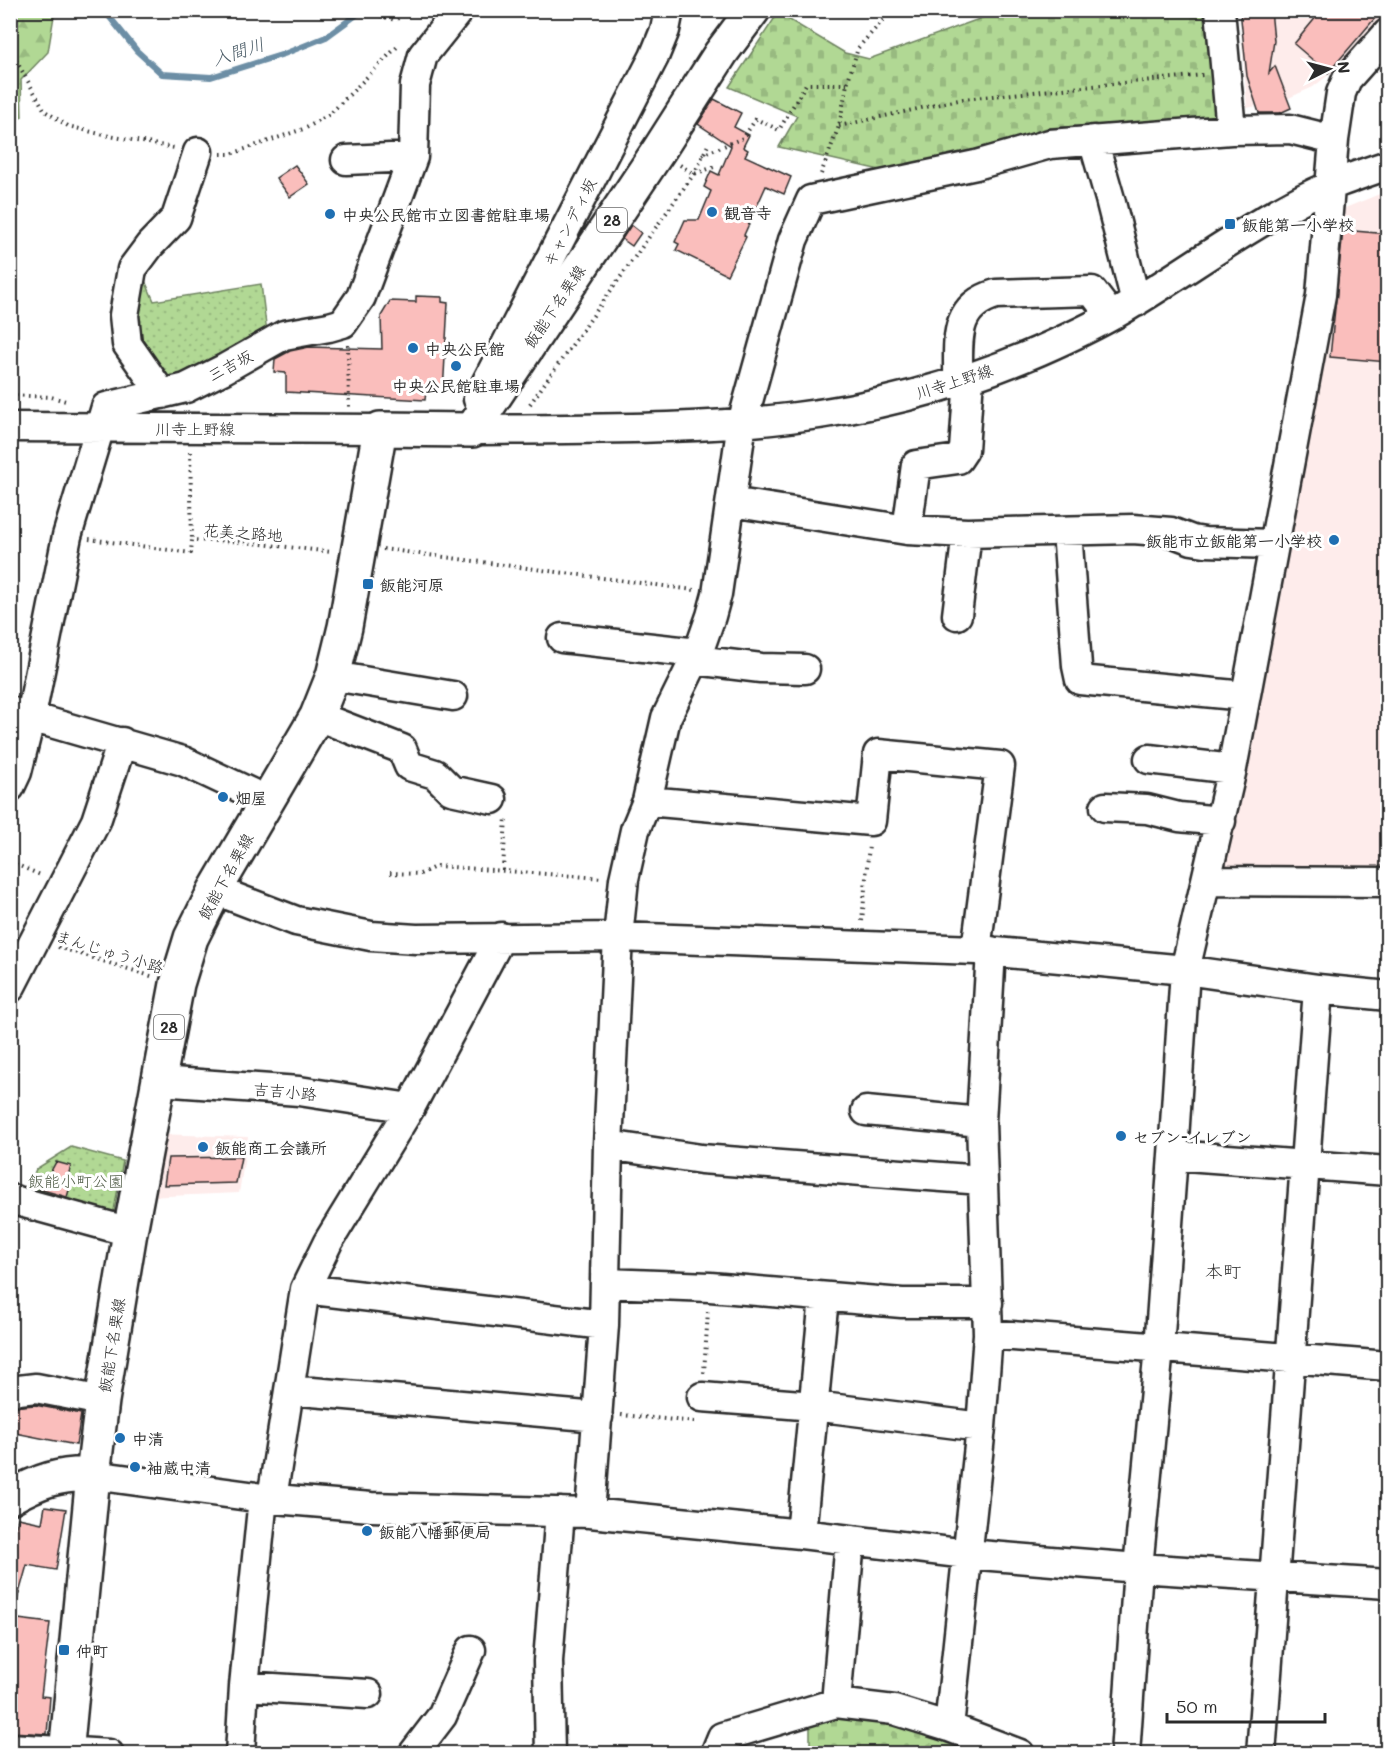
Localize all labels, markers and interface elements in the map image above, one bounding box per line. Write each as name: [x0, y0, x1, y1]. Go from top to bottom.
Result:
water label: 入間川: [209, 31, 267, 71]
north arrow: [1299, 39, 1359, 99]
text: N: [1333, 60, 1355, 75]
street label: キャンディ坂: [538, 174, 600, 270]
place label: 観音寺: [724, 202, 772, 223]
place label: 中央公民館市立図書館駐車場: [342, 204, 550, 225]
marker: 観音寺: [705, 205, 719, 219]
marker: 中央公民館市立図書館駐車場: [323, 207, 337, 221]
road number: 28: [597, 208, 627, 232]
place label: 飯能第一小学校: [1242, 214, 1354, 235]
marker: 飯能第一小学校: [1223, 217, 1237, 231]
street label: 飯能下名栗線: [518, 260, 590, 352]
place label: 中央公民館: [425, 338, 505, 359]
marker: 中央公民館: [406, 341, 420, 355]
street label: 三吉坂: [204, 344, 256, 386]
marker: 中央公民館駐車場: [449, 359, 463, 373]
street label: 川寺上野線: [913, 359, 995, 403]
place label: 中央公民館駐車場: [392, 375, 520, 396]
street label: 川寺上野線: [155, 418, 235, 439]
street label: 花美之路地: [202, 519, 284, 545]
place label: 飯能市立飯能第一小学校: [1146, 530, 1322, 551]
marker: 飯能市立飯能第一小学校: [1327, 533, 1341, 547]
place label: 飯能河原: [380, 574, 444, 595]
marker: 飯能河原: [361, 577, 375, 591]
place label: 畑屋: [235, 787, 267, 808]
marker: 畑屋: [216, 790, 230, 804]
street label: 飯能下名栗線: [193, 829, 257, 923]
street label: まんじゅう小路: [53, 925, 167, 977]
road number: 28: [154, 1015, 184, 1039]
street label: 吉吉小路: [252, 1078, 318, 1104]
place label: セブン-イレブン: [1133, 1126, 1252, 1147]
marker: セブン-イレブン: [1114, 1129, 1128, 1143]
place label: 飯能商工会議所: [215, 1137, 327, 1158]
marker: 飯能商工会議所: [196, 1140, 210, 1154]
park label: 飯能小町公園: [28, 1170, 124, 1191]
district label: 本町: [1205, 1259, 1241, 1283]
street label: 飯能下名栗線: [93, 1296, 129, 1394]
place label: 中清: [132, 1428, 164, 1449]
marker: 中清: [113, 1431, 127, 1445]
place label: 袖蔵中清: [147, 1457, 211, 1478]
marker: 袖蔵中清: [128, 1460, 142, 1474]
place label: 飯能八幡郵便局: [379, 1521, 491, 1542]
marker: 飯能八幡郵便局: [360, 1524, 374, 1538]
place label: 仲町: [76, 1640, 108, 1661]
marker: 仲町: [57, 1643, 71, 1657]
scale bar: [1167, 1686, 1324, 1724]
text: 50 m: [1176, 1694, 1218, 1718]

